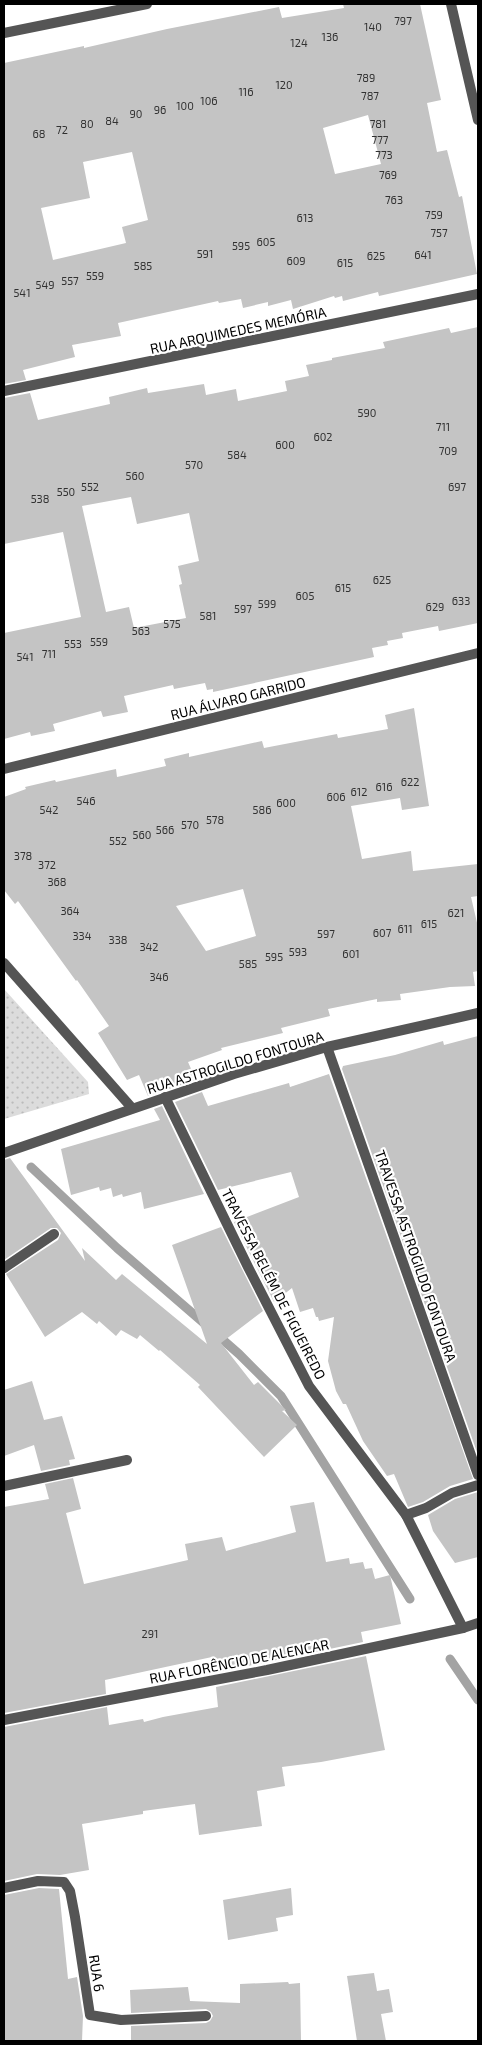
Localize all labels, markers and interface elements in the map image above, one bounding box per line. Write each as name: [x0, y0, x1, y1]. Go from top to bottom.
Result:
house number: 797: [394, 14, 412, 27]
house number: 140: [364, 20, 382, 33]
house number: 136: [322, 30, 338, 43]
house number: 124: [290, 36, 308, 49]
house number: 789: [357, 71, 375, 84]
house number: 120: [275, 78, 293, 91]
house number: 116: [238, 85, 254, 98]
house number: 787: [361, 89, 379, 102]
house number: 106: [200, 94, 218, 107]
house number: 100: [176, 99, 194, 112]
house number: 96: [154, 103, 166, 116]
house number: 90: [130, 107, 142, 120]
house number: 84: [105, 114, 119, 127]
house number: 80: [80, 117, 94, 130]
house number: 781: [370, 117, 386, 130]
house number: 72: [56, 123, 68, 136]
house number: 68: [33, 127, 45, 140]
house number: 777: [372, 133, 389, 146]
house number: 773: [375, 148, 393, 161]
house number: 769: [379, 168, 397, 181]
house number: 763: [385, 193, 403, 206]
house number: 759: [425, 208, 443, 221]
house number: 613: [297, 211, 313, 224]
house number: 757: [430, 226, 448, 239]
house number: 605: [257, 235, 276, 248]
house number: 595: [232, 239, 250, 252]
house number: 591: [197, 247, 213, 260]
house number: 641: [414, 248, 432, 261]
house number: 625: [367, 249, 385, 262]
house number: 609: [286, 254, 306, 267]
house number: 615: [337, 256, 353, 269]
house number: 585: [134, 259, 152, 272]
house number: 559: [86, 269, 104, 282]
house number: 557: [61, 274, 79, 287]
house number: 549: [36, 278, 54, 291]
house number: 541: [13, 286, 31, 299]
street label: RUA ARQUIMEDES MEMÓRIA: [148, 303, 328, 357]
house number: 590: [358, 406, 376, 419]
house number: 711: [436, 420, 450, 433]
house number: 602: [313, 430, 333, 443]
house number: 600: [275, 438, 295, 451]
house number: 709: [439, 444, 457, 457]
house number: 584: [227, 448, 247, 461]
house number: 570: [185, 458, 203, 471]
house number: 560: [126, 469, 144, 482]
house number: 552: [81, 480, 99, 493]
house number: 697: [448, 480, 466, 493]
house number: 550: [57, 485, 75, 498]
house number: 538: [31, 492, 49, 505]
house number: 625: [373, 573, 391, 586]
house number: 615: [335, 581, 351, 594]
house number: 605: [296, 589, 315, 602]
house number: 633: [452, 594, 470, 607]
house number: 599: [258, 597, 276, 610]
house number: 629: [426, 600, 444, 613]
house number: 597: [234, 602, 252, 615]
house number: 581: [200, 609, 216, 622]
house number: 575: [163, 617, 181, 630]
house number: 563: [132, 624, 150, 637]
house number: 559: [90, 635, 108, 648]
house number: 553: [64, 637, 82, 650]
house number: 711: [42, 647, 56, 660]
house number: 541: [16, 650, 34, 663]
street label: RUA ÁLVARO GARRIDO: [169, 673, 307, 723]
house number: 622: [401, 775, 419, 788]
house number: 616: [376, 780, 392, 793]
house number: 612: [351, 785, 367, 798]
house number: 606: [326, 790, 346, 803]
house number: 546: [77, 794, 95, 807]
house number: 600: [276, 796, 296, 809]
house number: 542: [40, 803, 58, 816]
house number: 586: [253, 803, 271, 816]
house number: 578: [206, 813, 224, 826]
house number: 570: [181, 818, 199, 831]
house number: 566: [156, 823, 174, 836]
house number: 560: [133, 828, 151, 841]
house number: 552: [109, 834, 127, 847]
house number: 378: [14, 849, 32, 862]
house number: 372: [38, 858, 56, 871]
house number: 368: [47, 875, 67, 888]
house number: 364: [60, 904, 80, 917]
house number: 621: [448, 906, 464, 919]
house number: 615: [421, 917, 437, 930]
house number: 611: [397, 922, 413, 935]
house number: 607: [373, 926, 392, 939]
house number: 597: [317, 927, 335, 940]
house number: 334: [73, 929, 92, 942]
house number: 338: [109, 933, 127, 946]
house number: 342: [139, 940, 159, 953]
house number: 593: [289, 945, 307, 958]
house number: 601: [342, 947, 360, 960]
house number: 595: [265, 950, 283, 963]
house number: 585: [239, 957, 257, 970]
house number: 346: [149, 970, 169, 983]
street label: RUA ASTROGILDO FONTOURA: [145, 1027, 326, 1097]
street label: TRAVESSA ASTROGILDO FONTOURA: [372, 1148, 460, 1364]
street label: TRAVESSA BELÉM DE FIGUEIREDO: [218, 1186, 330, 1382]
house number: 291: [142, 1627, 158, 1640]
street label: RUA FLORÊNCIO DE ALENCAR: [148, 1635, 331, 1687]
street label: RUA 6: [86, 1953, 108, 1993]

